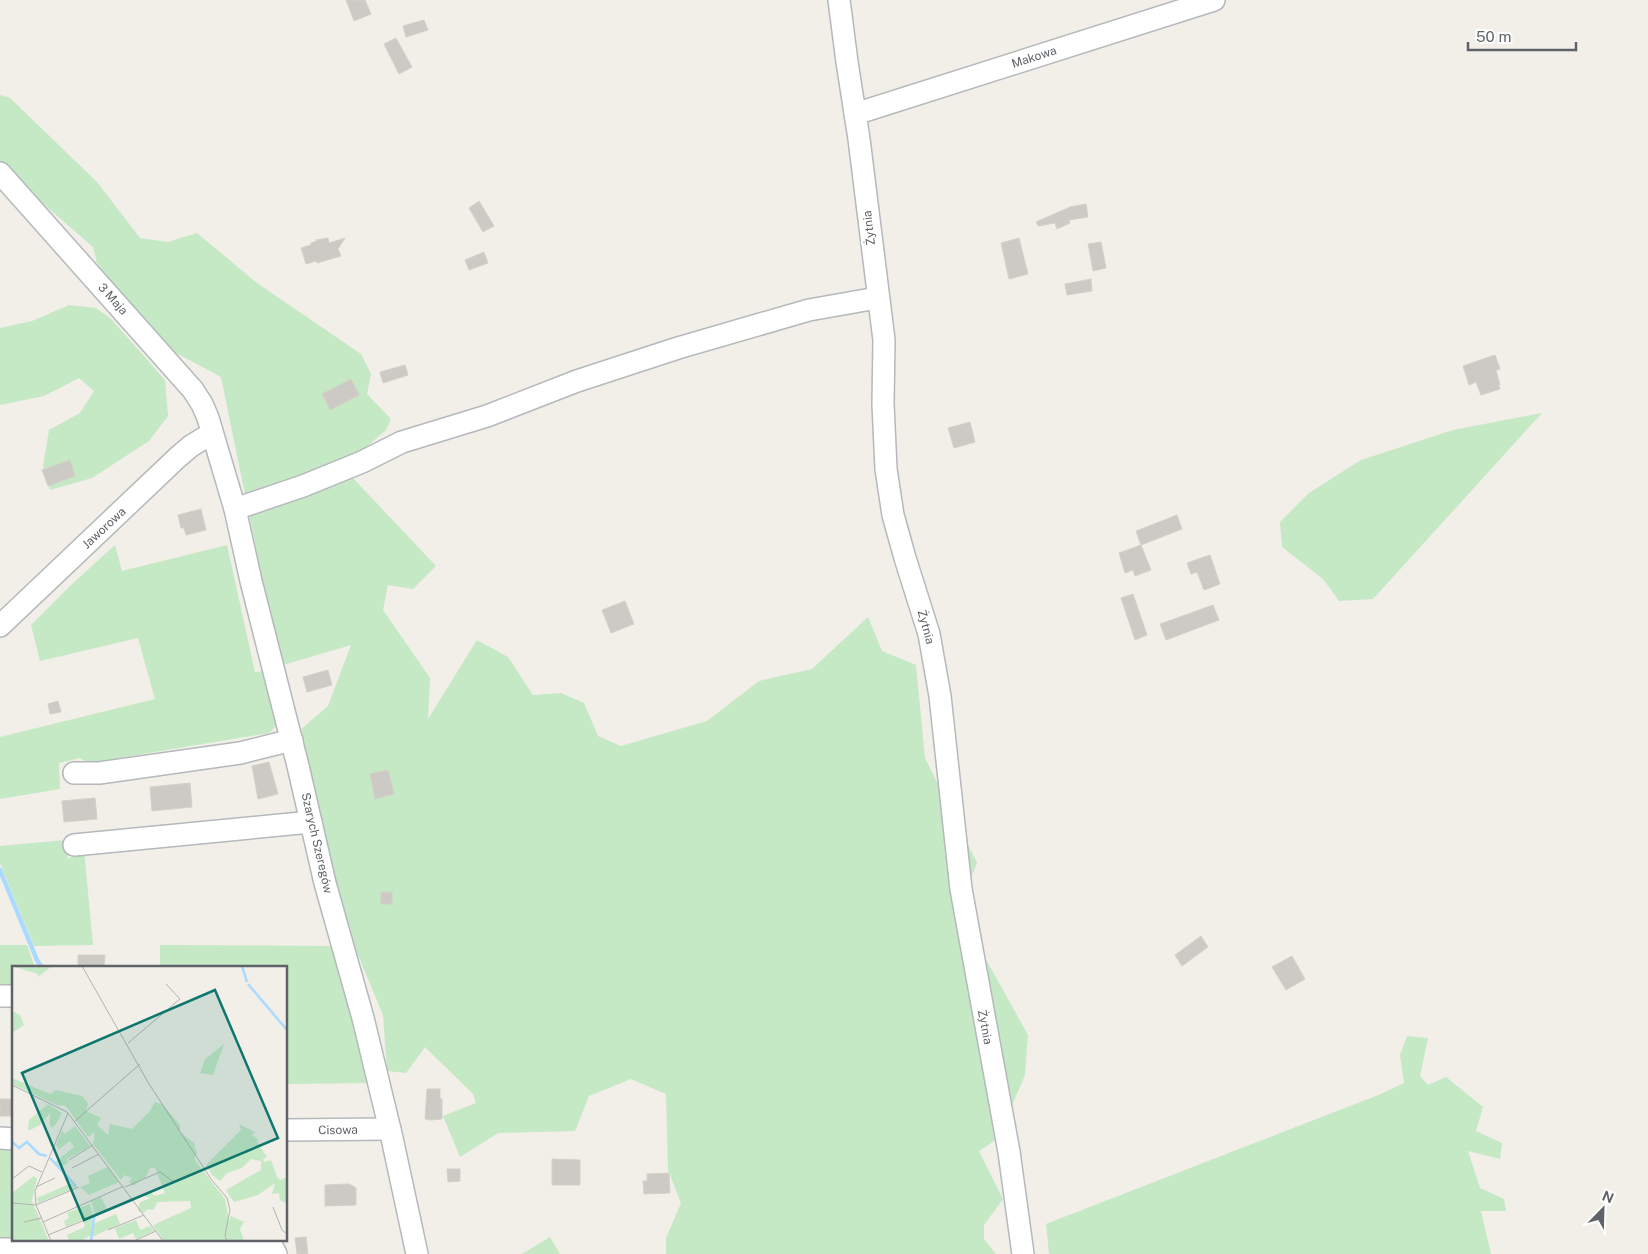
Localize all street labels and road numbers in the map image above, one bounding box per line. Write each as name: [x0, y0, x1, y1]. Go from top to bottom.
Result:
street label: Makowa: [1010, 43, 1058, 71]
street label: Żytnia: [860, 210, 878, 246]
street label: 3 Maja: [95, 280, 131, 318]
street label: Jaworowa: [79, 504, 129, 552]
street label: Żytnia: [915, 608, 937, 646]
street label: Szarych Szeregów: [299, 791, 336, 895]
street label: Żytnia: [975, 1008, 995, 1046]
street label: Cisowa: [318, 1123, 358, 1137]

